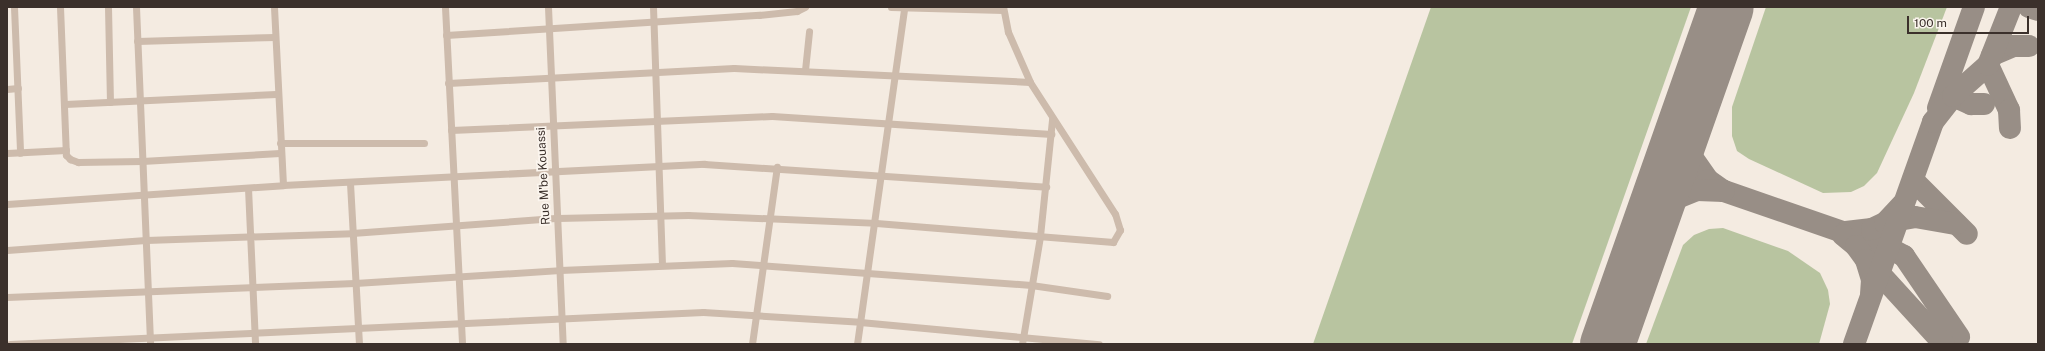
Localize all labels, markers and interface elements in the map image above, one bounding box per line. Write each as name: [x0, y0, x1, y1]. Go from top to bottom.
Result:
scale bar: [1909, 8, 2031, 34]
text: 100 m: [1914, 16, 1947, 30]
street label: Rue M'be Kouassi: [534, 127, 554, 225]

